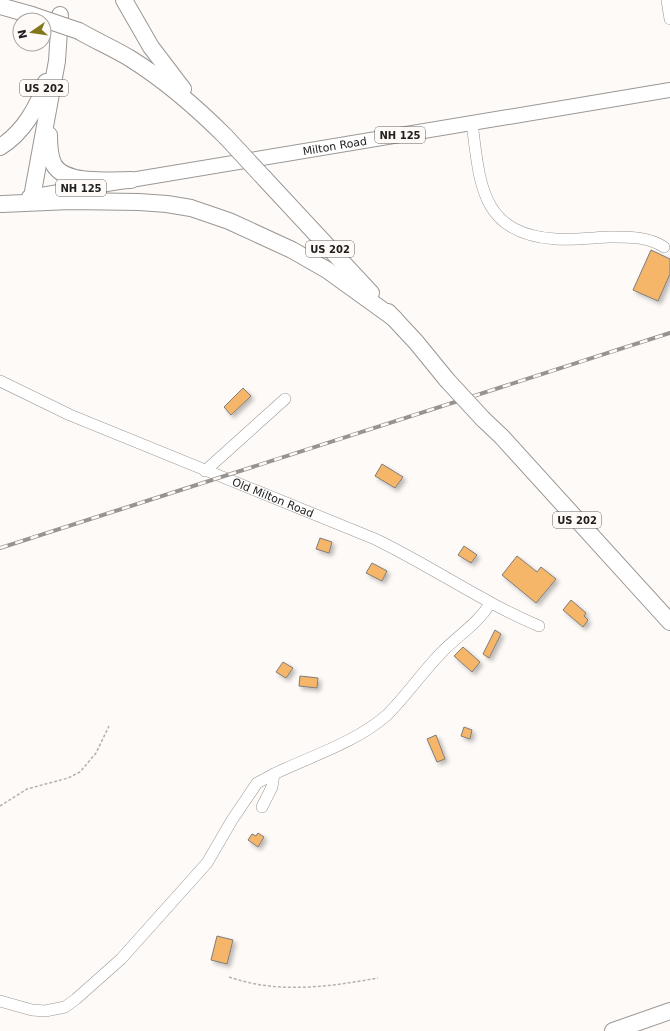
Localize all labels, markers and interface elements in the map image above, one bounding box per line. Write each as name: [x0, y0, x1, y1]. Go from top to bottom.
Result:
north arrow: [12, 12, 52, 52]
text: N: [15, 28, 30, 40]
road number: US 202: [20, 80, 68, 96]
road number: NH 125: [375, 127, 425, 143]
street label: Milton Road: [302, 135, 368, 158]
road number: NH 125: [56, 180, 106, 196]
road number: US 202: [306, 241, 354, 257]
street label: Old Milton Road: [230, 476, 316, 520]
road number: US 202: [553, 512, 601, 528]

